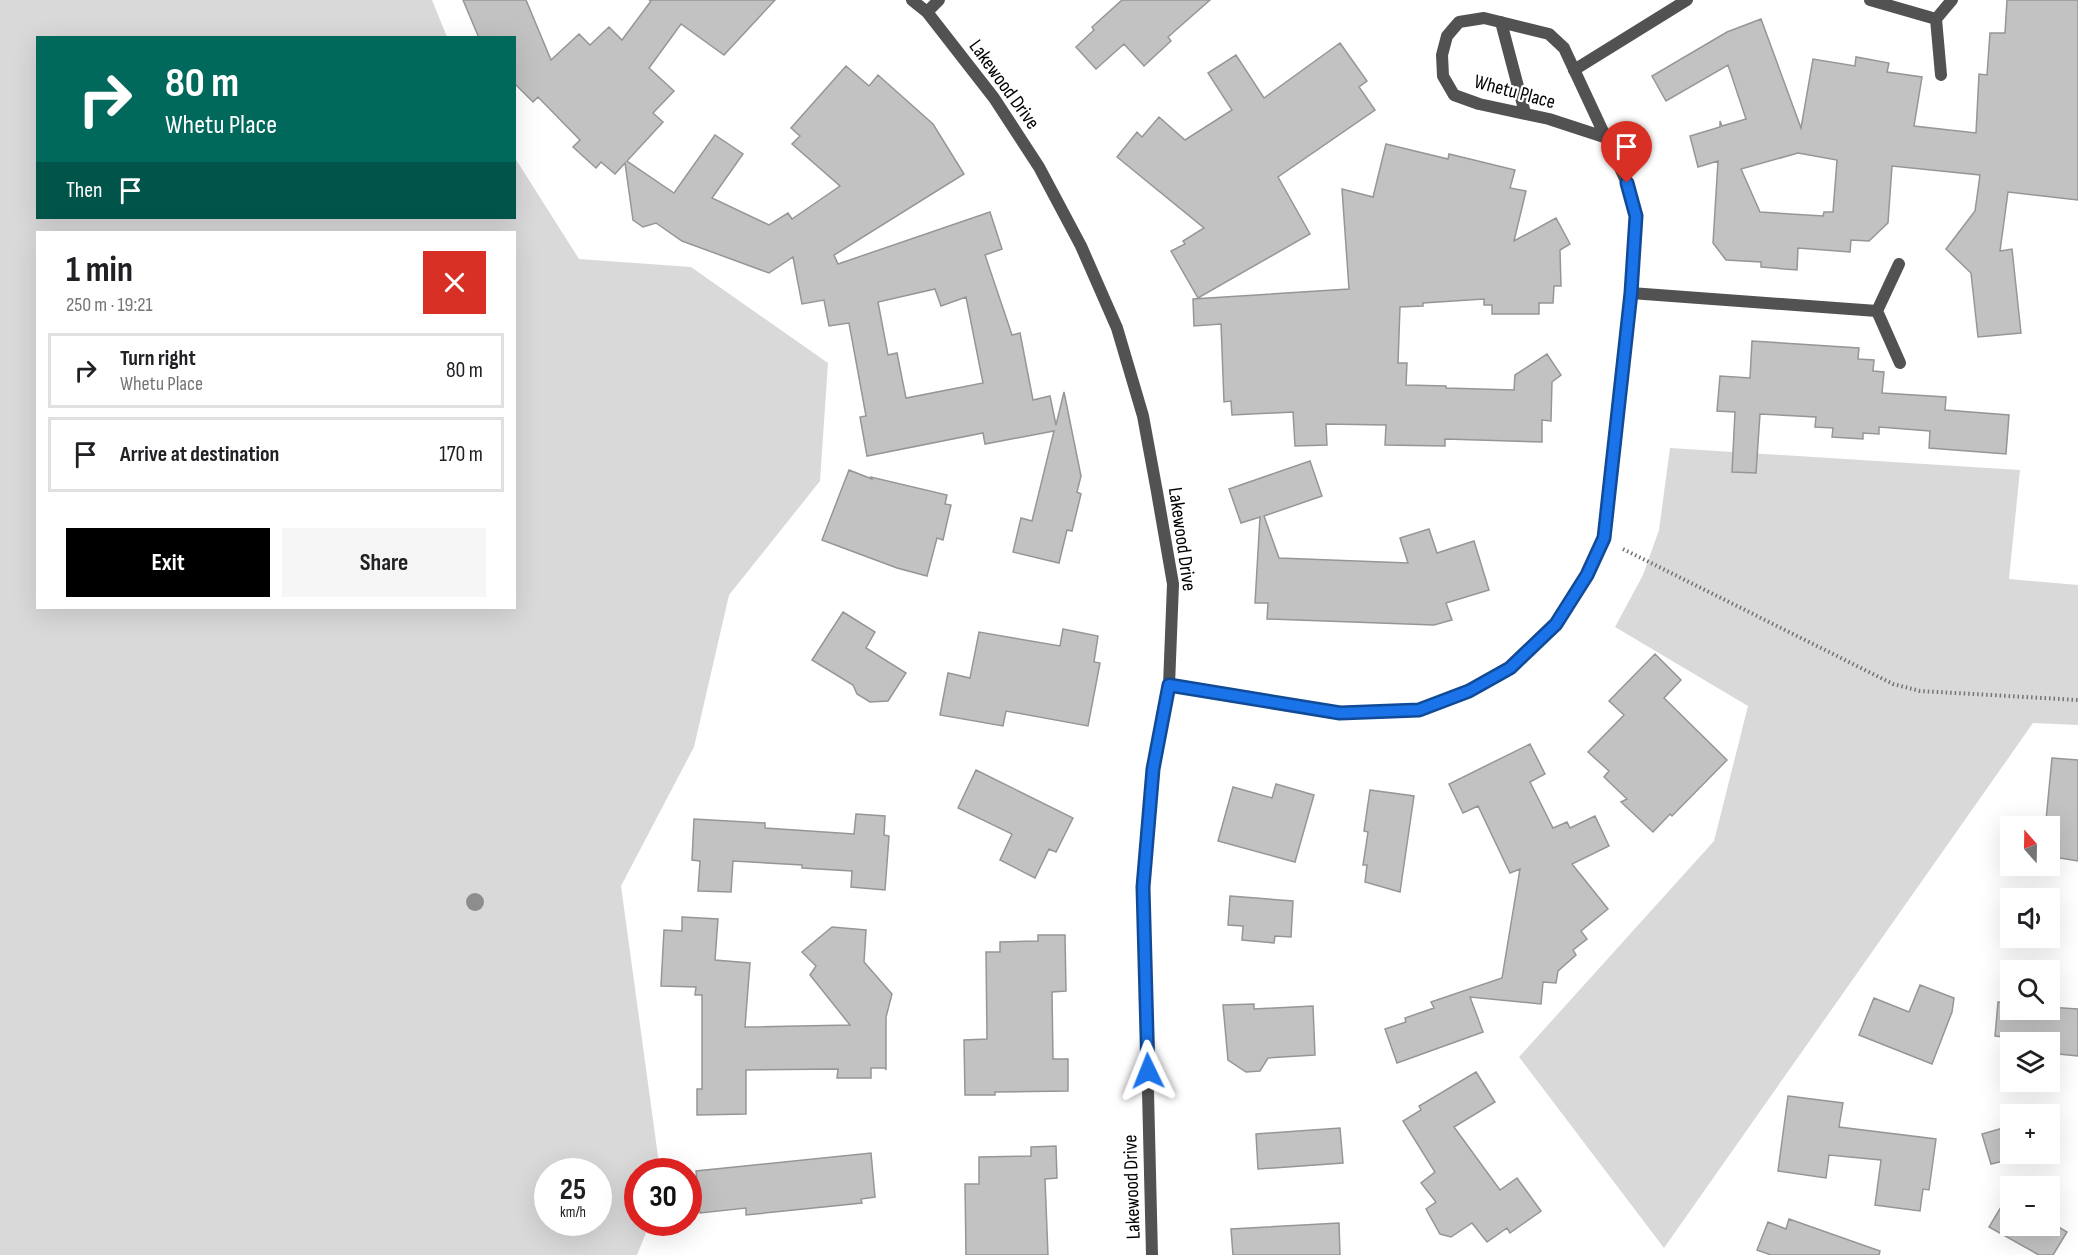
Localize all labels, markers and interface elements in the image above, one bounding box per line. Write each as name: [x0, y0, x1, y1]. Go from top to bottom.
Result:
street label: Lakewood Drive: [964, 35, 1045, 134]
text: 80 m: [165, 58, 239, 109]
icon: right: [66, 60, 144, 138]
street label: Whetu Place: [1472, 70, 1558, 114]
text: Whetu Place: [165, 109, 277, 141]
pin: [1601, 121, 1652, 183]
icon: arrive: [1610, 130, 1643, 163]
icon: arrive: [114, 174, 147, 207]
text: Then: [66, 177, 102, 204]
text: 1 min: [66, 249, 133, 292]
button: close: [423, 251, 486, 314]
text: 250 m · 19:21: [66, 293, 152, 317]
text: Turn right: [120, 345, 196, 372]
icon: right: [69, 354, 102, 387]
text: 80 m: [446, 357, 483, 384]
text: Whetu Place: [120, 372, 203, 396]
icon: arrive: [69, 438, 102, 471]
text: Arrive at destination: [120, 441, 279, 468]
text: 170 m: [439, 441, 483, 468]
street label: Lakewood Drive: [1163, 486, 1201, 593]
button: Exit: [66, 528, 270, 597]
button: Share: [282, 528, 486, 597]
north arrow: [2000, 816, 2060, 876]
map controls: [2000, 816, 2060, 1236]
button: sound: [2000, 888, 2060, 948]
button: search: [2000, 960, 2060, 1020]
button: layers: [2000, 1032, 2060, 1092]
position arrow: [1116, 1039, 1180, 1103]
button: +: [2000, 1104, 2060, 1164]
street label: Lakewood Drive: [1118, 1134, 1146, 1240]
speed limit sign: 30: [624, 1158, 702, 1236]
text: 25: [560, 1172, 586, 1208]
button: −: [2000, 1176, 2060, 1236]
text: km/h: [560, 1203, 586, 1222]

